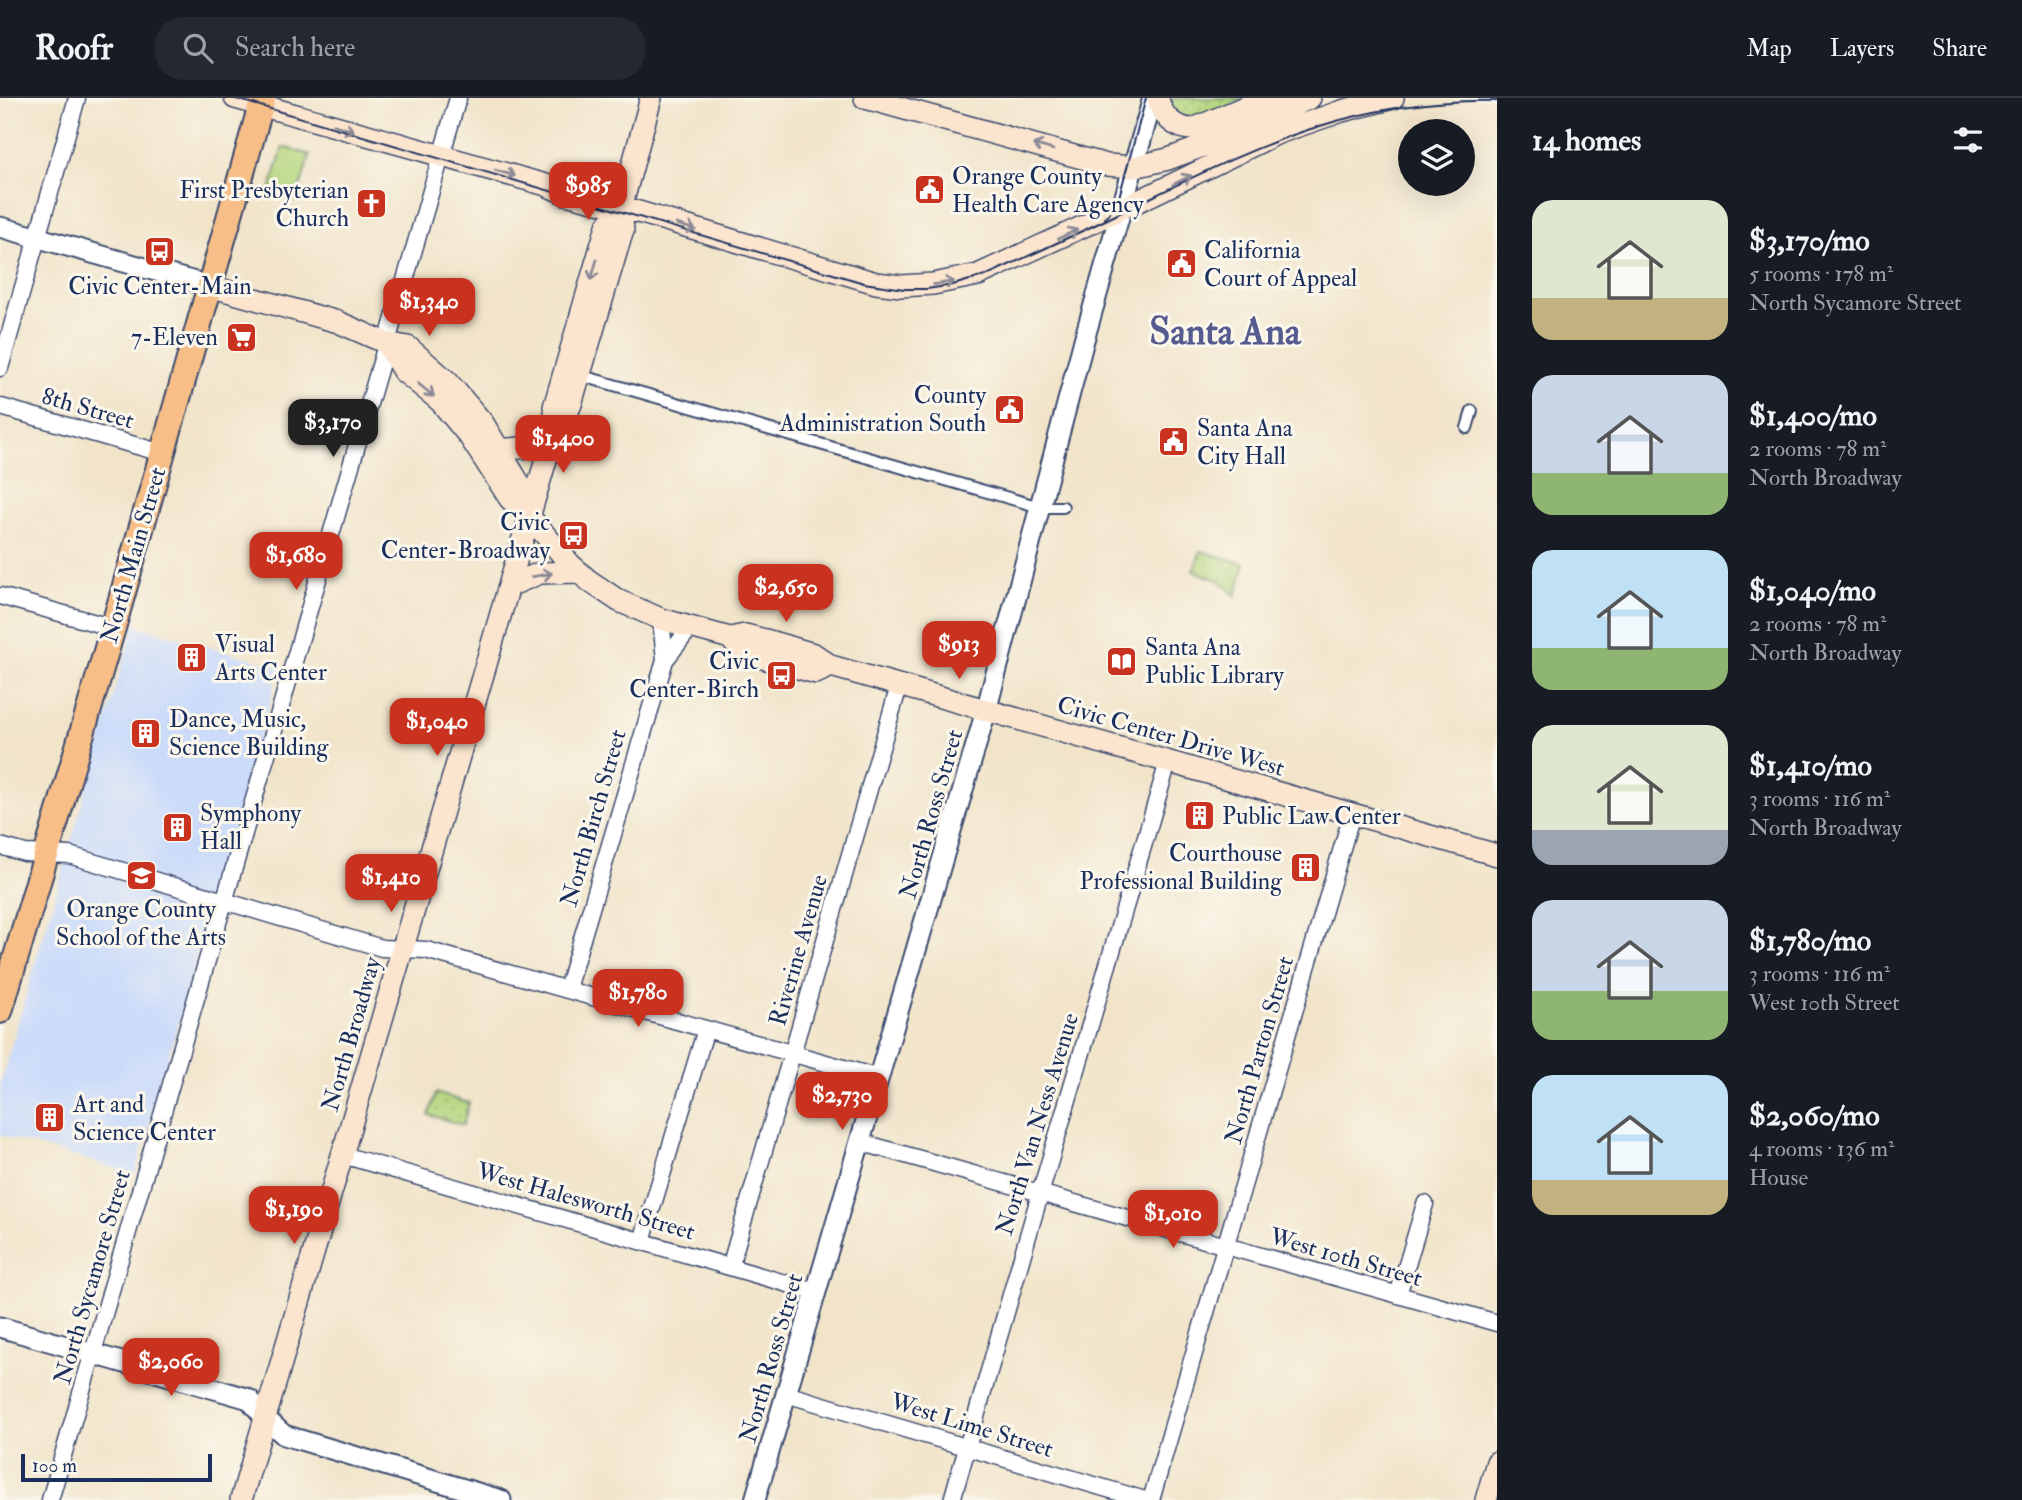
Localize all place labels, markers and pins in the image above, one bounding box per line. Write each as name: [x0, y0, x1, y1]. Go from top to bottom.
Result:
place label: Orange County Health Care Agency: [952, 161, 1144, 220]
pin: $985: [547, 162, 629, 222]
public building icon: Orange County Health Care Agency: [912, 173, 946, 207]
place label: First Presbyterian Church: [179, 175, 349, 234]
church icon: First Presbyterian Church: [355, 187, 389, 221]
bus stop icon: Civic Center-Main: [143, 235, 177, 269]
place label: California Court of Appeal: [1204, 235, 1357, 294]
public building icon: California Court of Appeal: [1164, 247, 1198, 281]
place label: Civic Center-Main: [68, 271, 252, 302]
pin: $1,340: [372, 278, 486, 338]
supermarket icon: 7-Eleven: [224, 320, 258, 354]
place label: 7-Eleven: [131, 322, 218, 353]
place label: County Administration South: [779, 380, 986, 439]
public building icon: County Administration South: [992, 392, 1026, 426]
pin: $3,170: [276, 400, 390, 459]
place label: Santa Ana City Hall: [1197, 413, 1294, 472]
pin: $1,400: [506, 416, 620, 475]
public building icon: Santa Ana City Hall: [1157, 425, 1191, 459]
place label: Civic Center-Broadway: [381, 507, 550, 566]
bus stop icon: Civic Center-Broadway: [556, 519, 590, 553]
pin: $1,680: [239, 532, 353, 592]
pin: $2,650: [729, 564, 843, 624]
pin: $913: [918, 622, 1000, 681]
place label: Visual Arts Center: [214, 629, 327, 688]
place label: Santa Ana Public Library: [1145, 632, 1284, 691]
building icon: Visual Arts Center: [175, 641, 209, 675]
library icon: Santa Ana Public Library: [1105, 644, 1139, 678]
place label: Civic Center-Birch: [629, 646, 759, 705]
bus stop icon: Civic Center-Birch: [765, 658, 799, 692]
pin: $1,040: [380, 698, 494, 758]
place label: Dance, Music, Science Building: [169, 704, 330, 763]
building icon: Dance, Music, Science Building: [129, 716, 163, 750]
place label: Symphony Hall: [200, 798, 302, 857]
building icon: Public Law Center: [1182, 799, 1216, 833]
place label: Public Law Center: [1222, 801, 1401, 832]
building icon: Symphony Hall: [160, 810, 194, 844]
place label: Courthouse Professional Building: [1079, 838, 1283, 897]
building icon: Courthouse Professional Building: [1288, 850, 1322, 884]
pin: $1,410: [334, 854, 448, 914]
school or university icon: Orange County School of the Arts: [124, 858, 158, 892]
place label: Orange County School of the Arts: [56, 894, 226, 953]
pin: $1,780: [581, 970, 695, 1029]
pin: $2,730: [785, 1072, 899, 1132]
place label: Art and Science Center: [72, 1089, 216, 1148]
building icon: Art and Science Center: [33, 1101, 67, 1135]
pin: $1,190: [237, 1186, 351, 1246]
pin: $1,010: [1116, 1190, 1230, 1250]
pin: $2,060: [114, 1338, 228, 1398]

